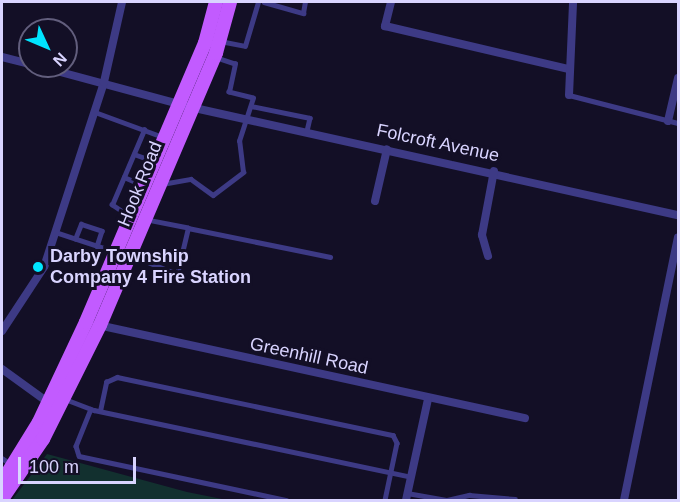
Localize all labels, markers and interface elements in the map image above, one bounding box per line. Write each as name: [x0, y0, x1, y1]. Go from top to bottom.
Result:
north arrow: [18, 18, 78, 78]
text: N: [50, 49, 70, 70]
street label: Folcroft Avenue: [374, 119, 502, 167]
street label: Hook Road: [113, 138, 167, 230]
place label: Darby Township Company 4 Fire Station: [50, 246, 251, 288]
marker: Darby Township Company 4 Fire Station: [31, 260, 45, 274]
street label: Greenhill Road: [248, 333, 370, 379]
scale bar: [21, 445, 140, 483]
text: 100 m: [29, 457, 79, 477]

